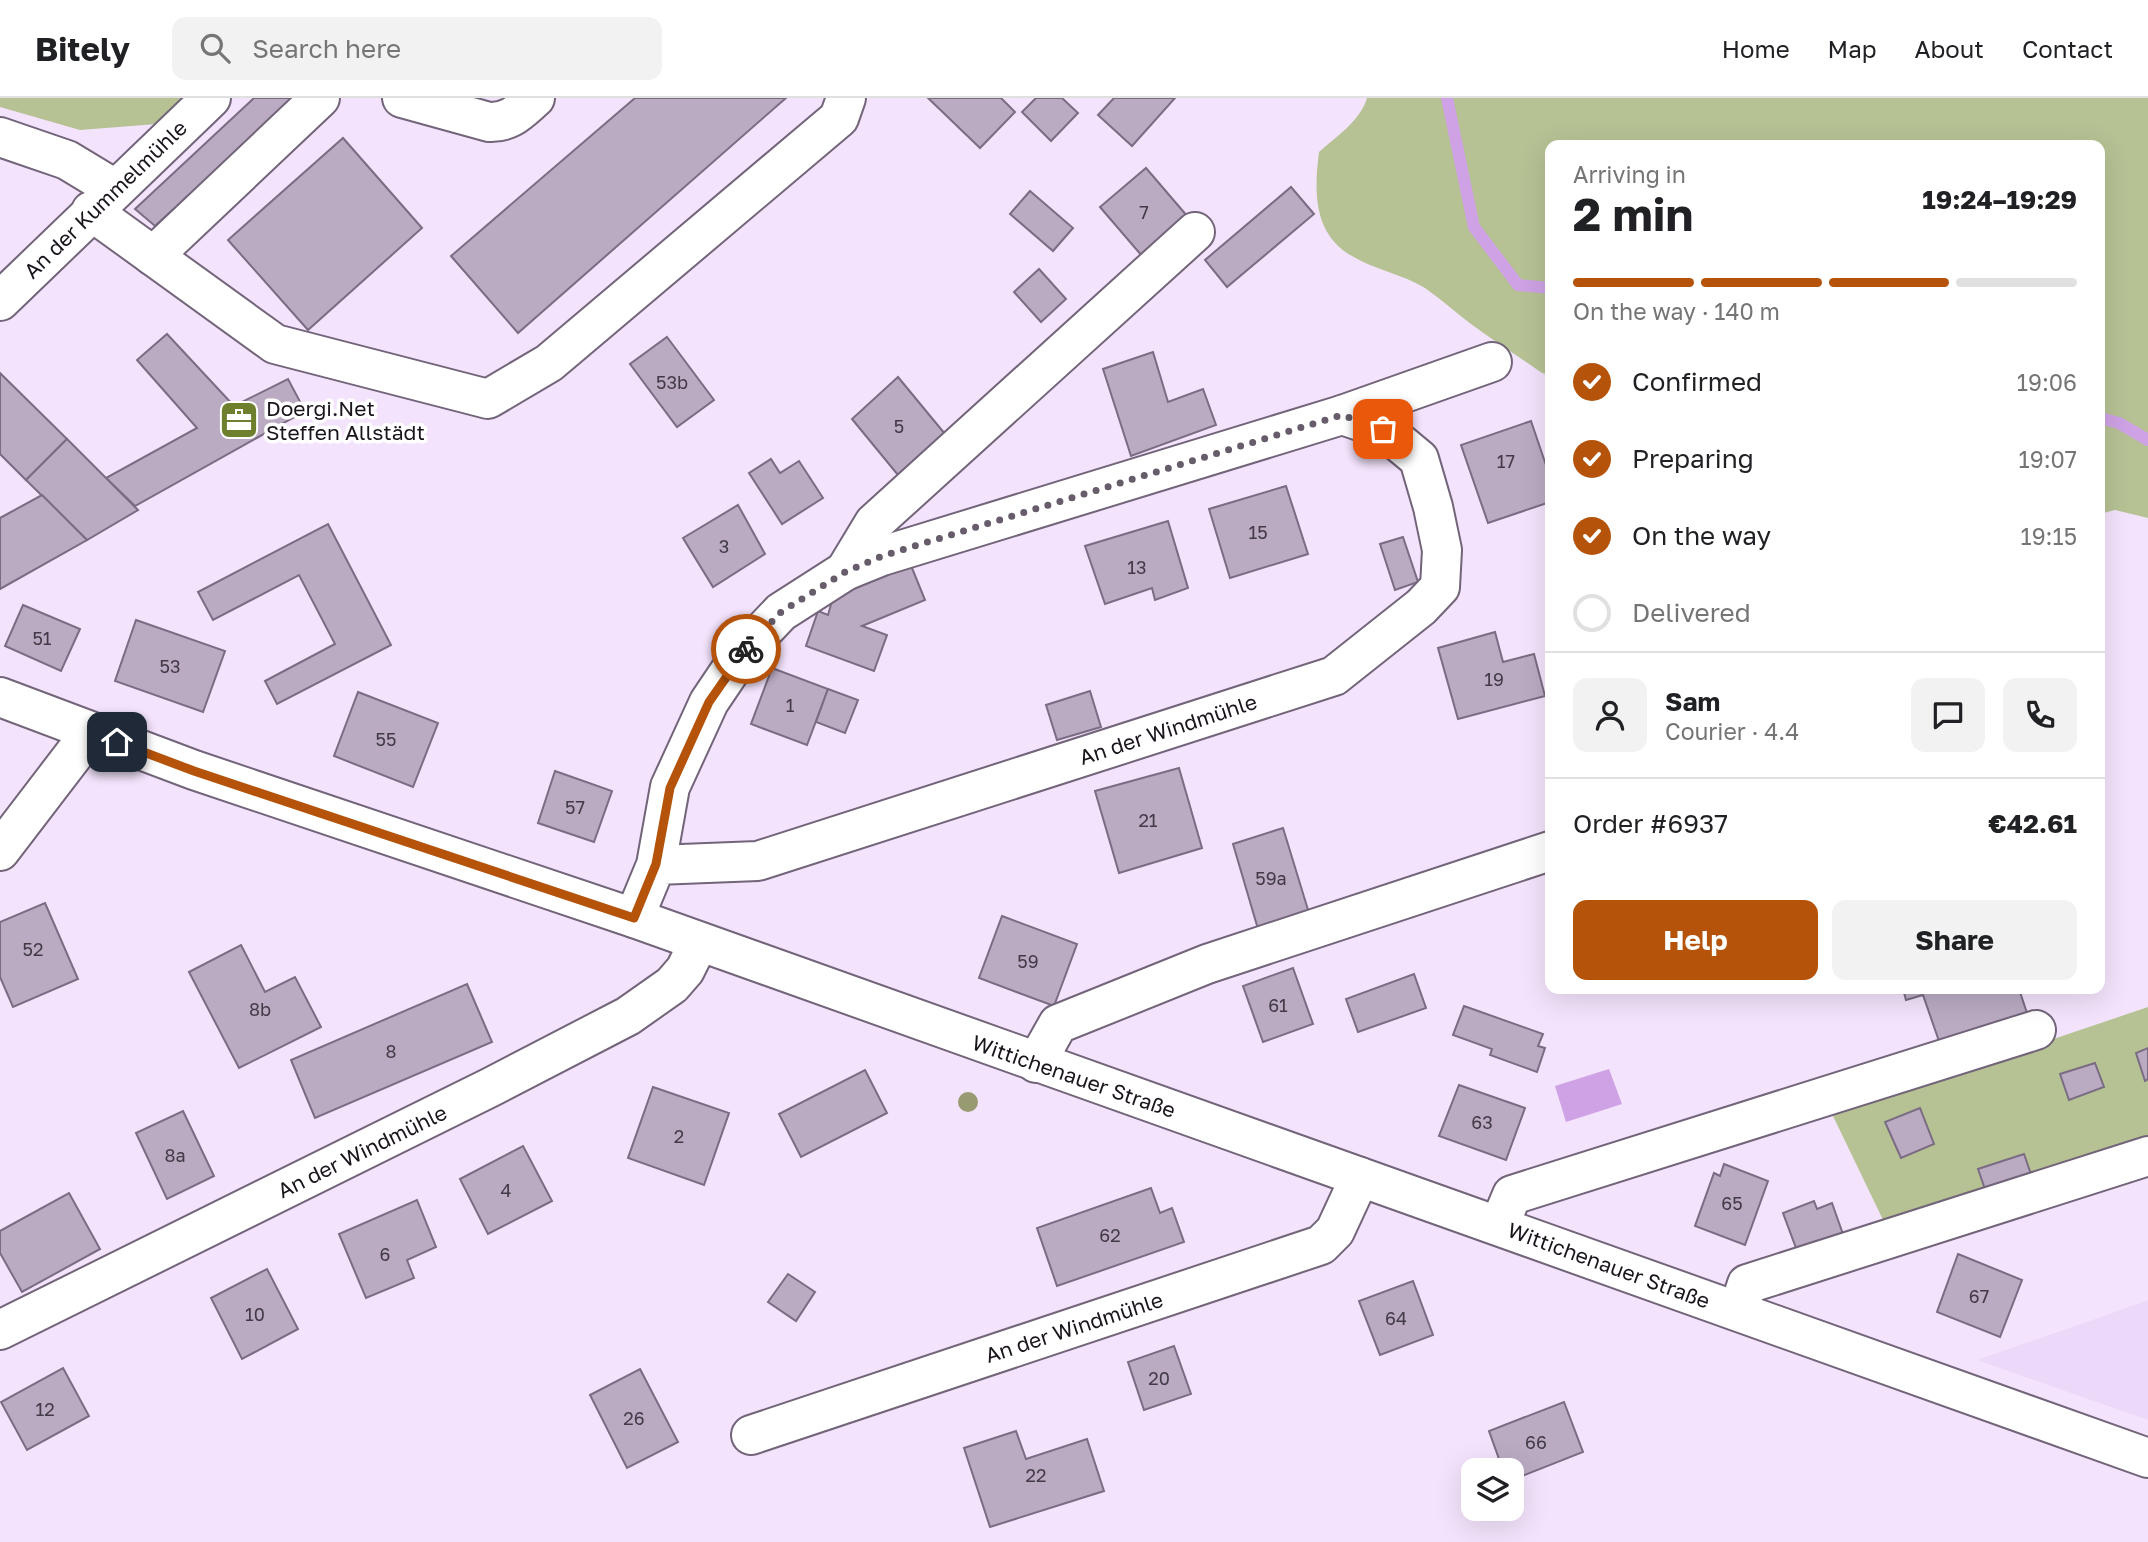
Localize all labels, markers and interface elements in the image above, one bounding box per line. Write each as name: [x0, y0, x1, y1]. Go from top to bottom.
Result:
search box: [172, 17, 662, 80]
text: Bitely: [35, 29, 130, 68]
icon: search: [196, 29, 234, 67]
text: Search here: [252, 33, 401, 64]
text: Home: [1722, 34, 1790, 63]
text: Map: [1828, 34, 1877, 63]
text: About: [1915, 34, 1984, 63]
text: Contact: [2022, 34, 2113, 63]
street label: An der Kummelmühle: [18, 114, 192, 284]
text: Arriving in: [1573, 160, 1686, 188]
text: 19:24–19:29: [1922, 184, 2077, 215]
text: 2 min: [1573, 186, 1693, 241]
house number: 7: [1139, 201, 1149, 223]
text: On the way · 140 m: [1573, 297, 1780, 325]
icon: check: [1573, 363, 1611, 401]
text: Confirmed: [1632, 366, 1762, 397]
text: 19:06: [2017, 368, 2077, 396]
house number: 53b: [656, 371, 688, 393]
place label: Doergi.Net Steffen Allstädt: [266, 395, 425, 445]
office icon: Doergi.Net Steffen Allstädt: [218, 399, 260, 441]
pin: [1353, 399, 1413, 459]
icon: bag: [1364, 410, 1402, 448]
house number: 5: [894, 415, 904, 437]
icon: check: [1573, 440, 1611, 478]
text: Preparing: [1632, 443, 1754, 474]
text: 19:07: [2019, 445, 2077, 473]
house number: 17: [1497, 450, 1515, 472]
icon: check: [1573, 517, 1611, 555]
text: On the way: [1632, 520, 1771, 551]
house number: 15: [1248, 521, 1268, 543]
text: 19:15: [2021, 522, 2077, 550]
house number: 3: [719, 535, 729, 557]
house number: 13: [1127, 556, 1147, 578]
text: Delivered: [1632, 597, 1751, 628]
courier: [711, 614, 781, 684]
house number: 51: [32, 627, 52, 649]
icon: bike: [727, 630, 765, 668]
house number: 53: [160, 655, 180, 677]
house number: 19: [1484, 668, 1504, 690]
button: person: [1573, 678, 1647, 752]
button: chat: [1911, 678, 1985, 752]
button: phone: [2003, 678, 2077, 752]
text: Sam: [1665, 686, 1720, 717]
street label: An der Windmühle: [1076, 688, 1260, 770]
house number: 1: [786, 694, 795, 716]
pin: [87, 712, 147, 772]
text: Courier · 4.4: [1665, 717, 1799, 745]
icon: home: [98, 723, 136, 761]
house number: 55: [376, 728, 396, 750]
house number: 57: [565, 796, 585, 818]
text: Order #6937: [1573, 808, 1728, 839]
text: €42.61: [1988, 808, 2077, 839]
house number: 21: [1138, 809, 1158, 831]
house number: 59a: [1255, 867, 1287, 889]
button: Help: [1573, 900, 1818, 980]
button: Share: [1832, 900, 2077, 980]
house number: 52: [23, 938, 43, 960]
house number: 59: [1017, 950, 1039, 972]
house number: 61: [1268, 994, 1288, 1016]
house number: 8b: [249, 998, 271, 1020]
street label: Wittichenauer Straße: [969, 1029, 1179, 1123]
house number: 8: [386, 1040, 396, 1062]
street label: An der Windmühle: [273, 1099, 451, 1203]
house number: 63: [1471, 1111, 1493, 1133]
house number: 2: [674, 1125, 684, 1147]
house number: 8a: [164, 1144, 186, 1166]
house number: 4: [501, 1179, 512, 1201]
house number: 65: [1721, 1192, 1743, 1214]
street label: Wittichenauer Straße: [1504, 1216, 1714, 1314]
house number: 62: [1099, 1224, 1121, 1246]
house number: 6: [380, 1243, 390, 1265]
house number: 67: [1969, 1285, 1989, 1307]
street label: An der Windmühle: [982, 1286, 1166, 1368]
house number: 10: [245, 1303, 265, 1325]
house number: 64: [1385, 1307, 1407, 1329]
house number: 20: [1148, 1367, 1170, 1389]
house number: 12: [35, 1398, 55, 1420]
house number: 26: [623, 1407, 645, 1429]
house number: 66: [1525, 1431, 1547, 1453]
map controls: [1461, 1458, 1524, 1521]
button: layers: [1461, 1458, 1524, 1521]
house number: 22: [1026, 1464, 1046, 1486]

